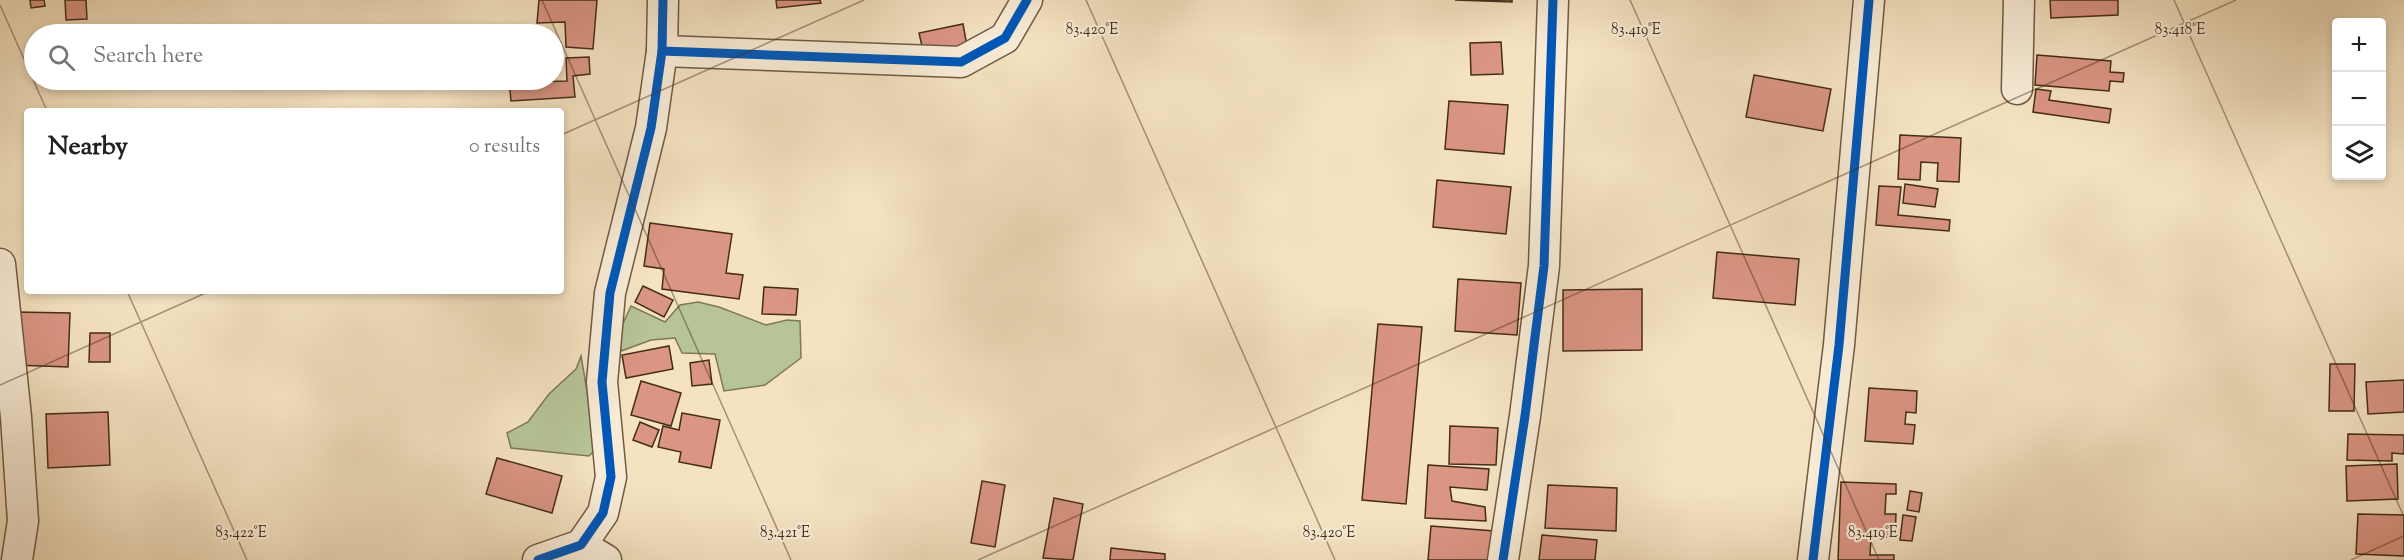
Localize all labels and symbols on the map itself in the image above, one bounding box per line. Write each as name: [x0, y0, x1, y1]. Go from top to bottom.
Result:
text: 83.420°E: [1066, 20, 1118, 41]
text: 83.419°E: [1611, 20, 1661, 41]
text: 83.418°E: [2155, 20, 2205, 41]
text: 83.422°E: [215, 523, 267, 544]
text: 83.421°E: [760, 523, 810, 544]
text: 83.420°E: [1303, 523, 1355, 544]
text: 83.419°E: [1848, 523, 1898, 544]

